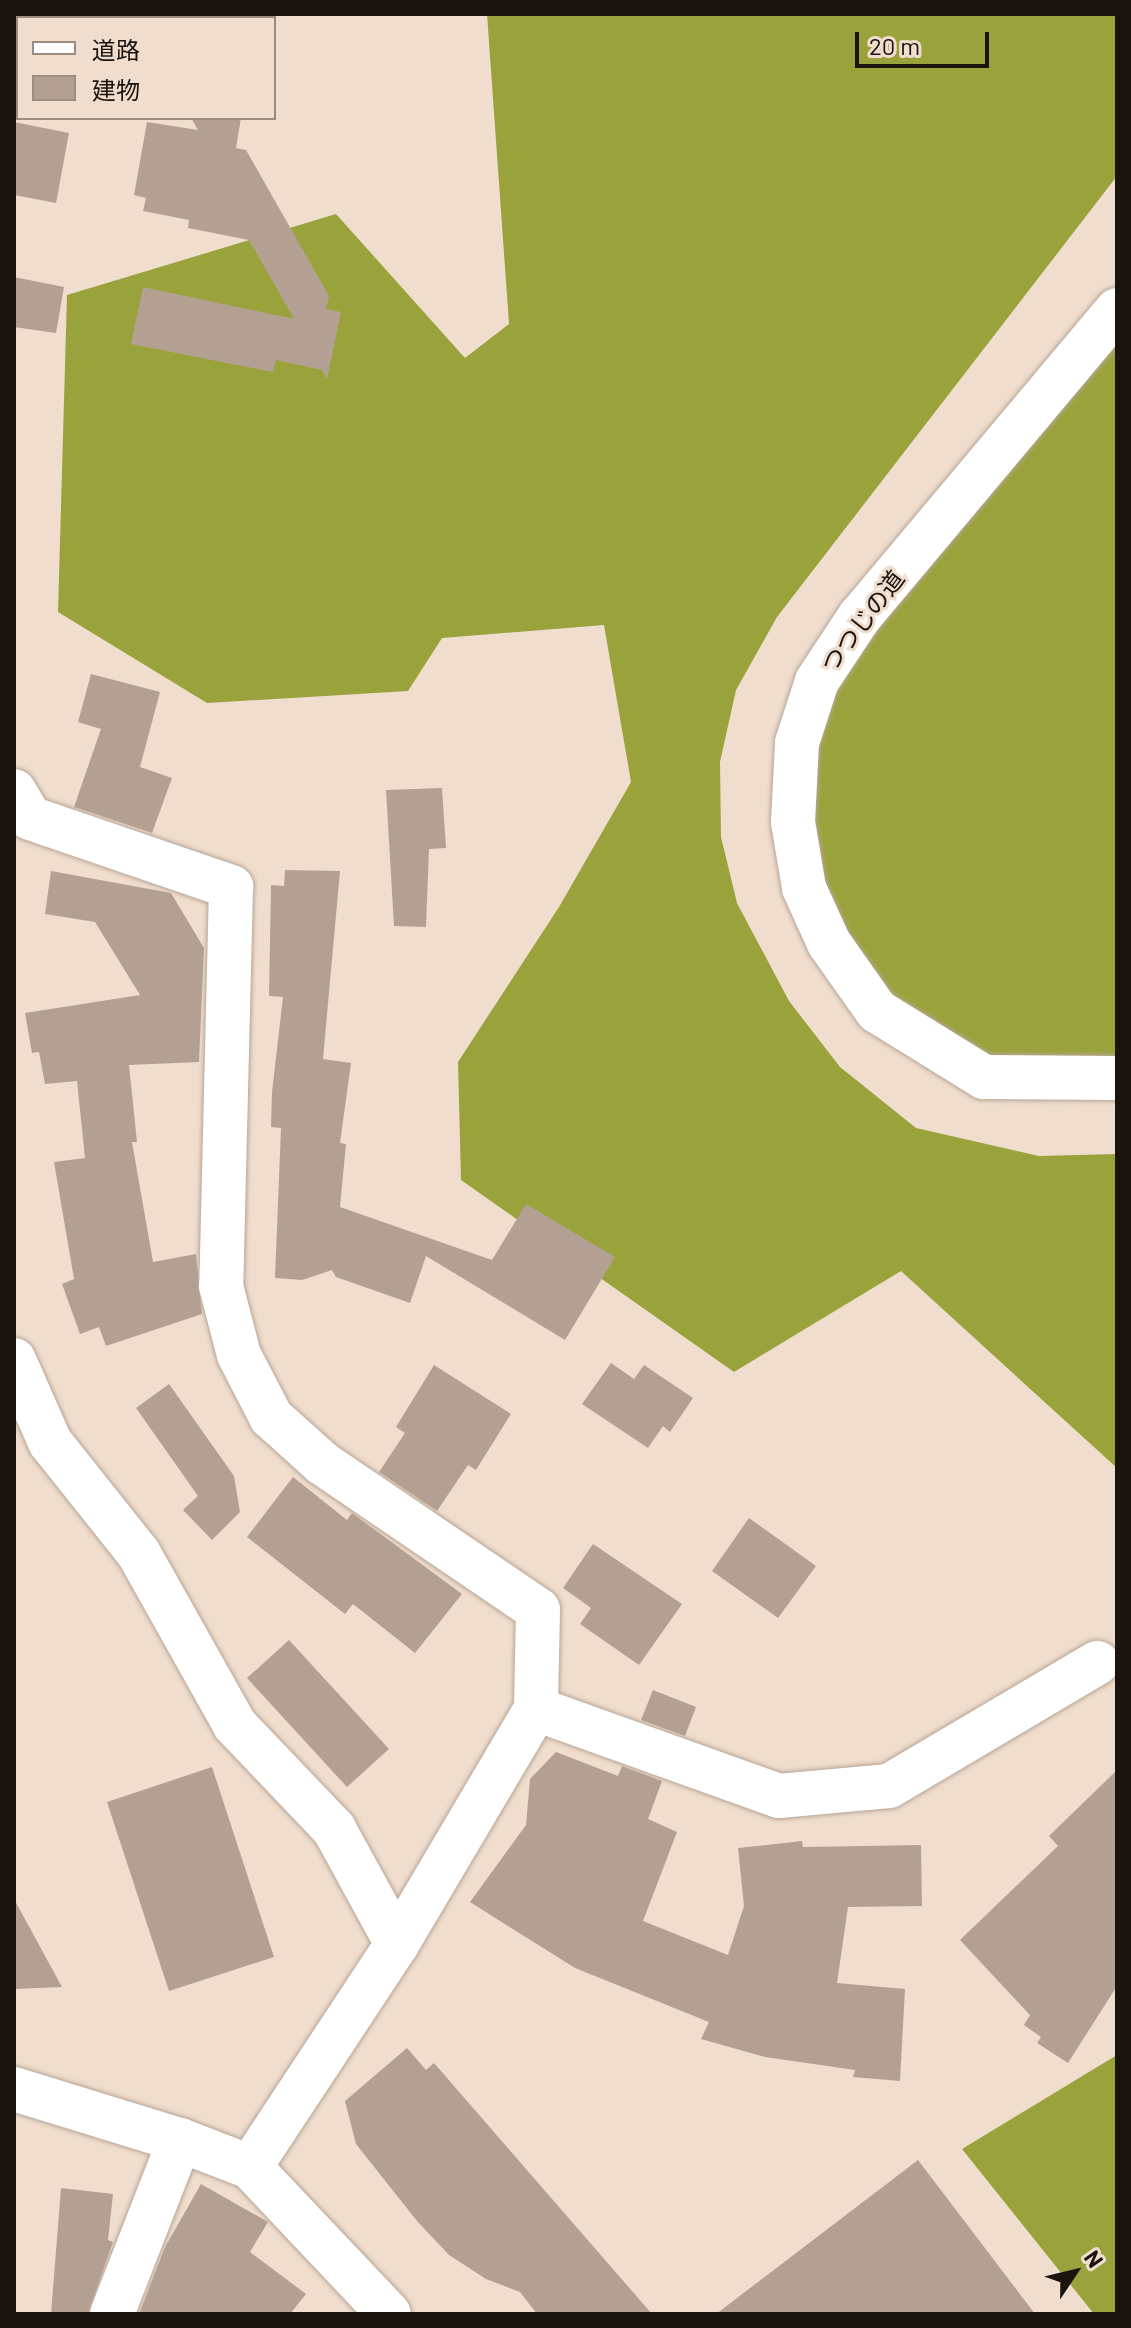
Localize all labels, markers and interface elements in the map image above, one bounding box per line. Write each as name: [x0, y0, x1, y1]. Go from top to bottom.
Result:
legend: [16, 16, 276, 120]
scale bar: [859, 16, 993, 66]
text: 20 m: [869, 31, 920, 60]
text: 道路: [92, 35, 140, 64]
text: 建物: [92, 75, 140, 104]
street label: つつじの道: [814, 564, 910, 678]
north arrow: [1035, 2232, 1115, 2312]
text: N: [1080, 2245, 1110, 2272]

